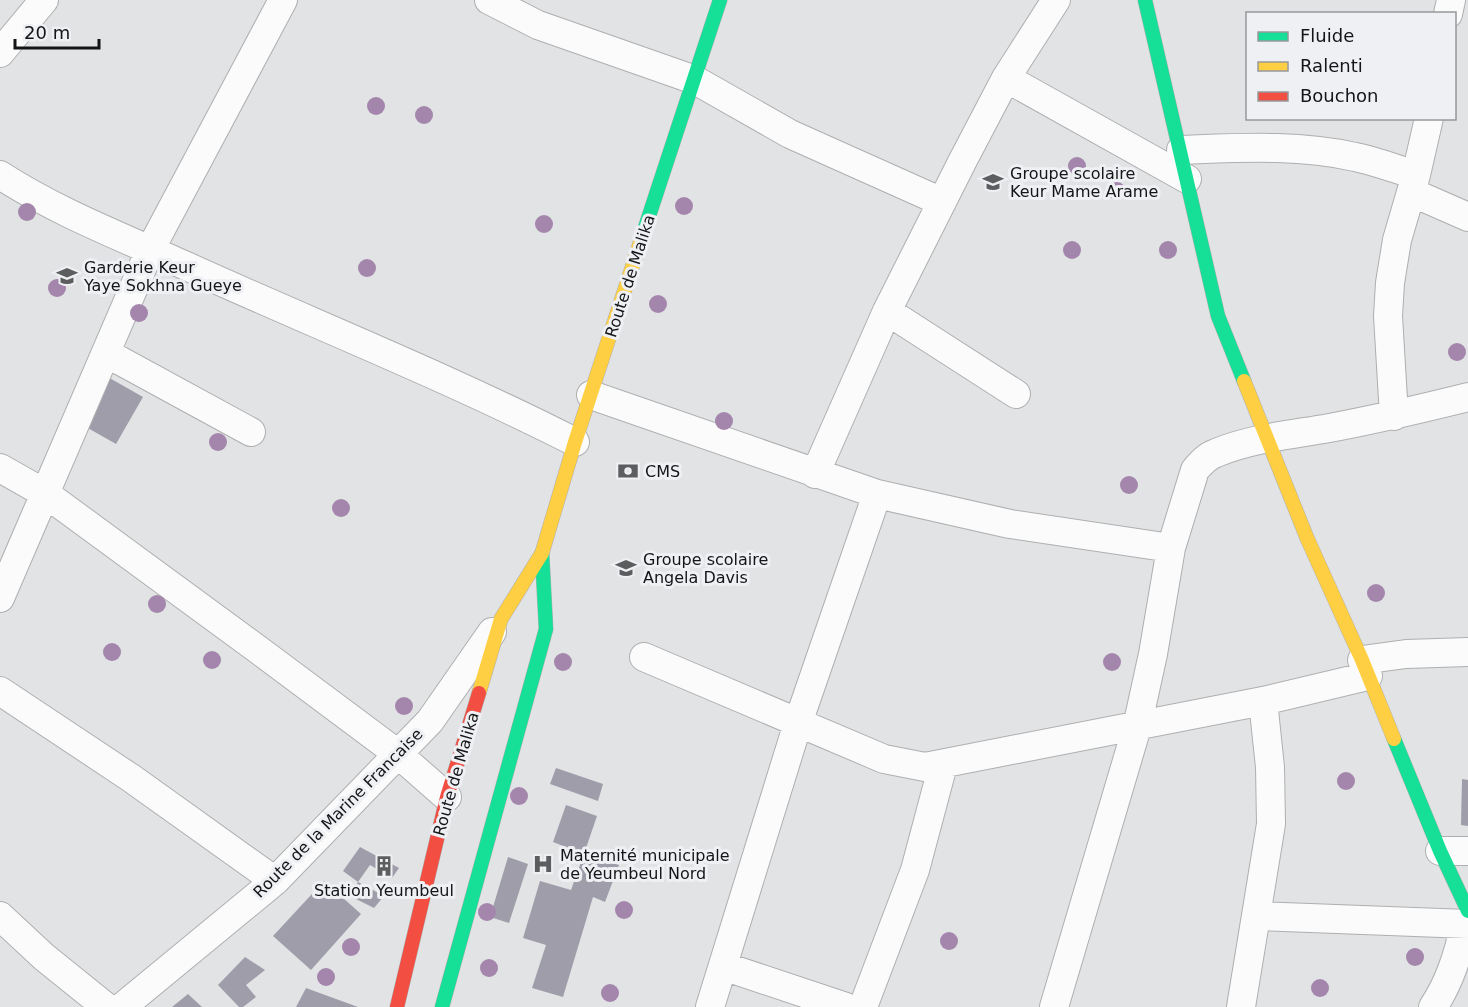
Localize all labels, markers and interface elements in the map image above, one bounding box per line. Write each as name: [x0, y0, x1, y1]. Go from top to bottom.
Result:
scale bar: [15, 12, 99, 50]
legend: [1246, 12, 1456, 120]
text: 20 m: [24, 22, 70, 43]
text: Fluide: [1300, 25, 1354, 46]
text: Ralenti: [1300, 55, 1363, 76]
text: Bouchon: [1300, 85, 1379, 106]
place label: Groupe scolaire Keur Mame Arame: [1010, 164, 1158, 201]
school or university icon: Groupe scolaire Keur Mame Arame: [981, 170, 1005, 194]
street label: Route de Malika: [601, 212, 659, 340]
place label: Garderie Keur Yaye Sokhna Gueye: [83, 258, 242, 295]
school or university icon: Garderie Keur Yaye Sokhna Gueye: [55, 264, 79, 288]
bank icon: CMS: [616, 459, 640, 483]
place label: CMS: [645, 462, 680, 481]
place label: Groupe scolaire Angela Davis: [643, 550, 768, 587]
school or university icon: Groupe scolaire Angela Davis: [614, 556, 638, 580]
street label: Route de Malika: [429, 710, 483, 838]
street label: Route de la Marine Francaise: [249, 724, 427, 902]
place label: Maternité municipale de Yeumbeul Nord: [560, 846, 730, 883]
hospital icon: Maternité municipale de Yeumbeul Nord: [531, 852, 555, 876]
building icon: Station Yeumbeul: [372, 854, 396, 878]
place label: Station Yeumbeul: [314, 881, 454, 900]

